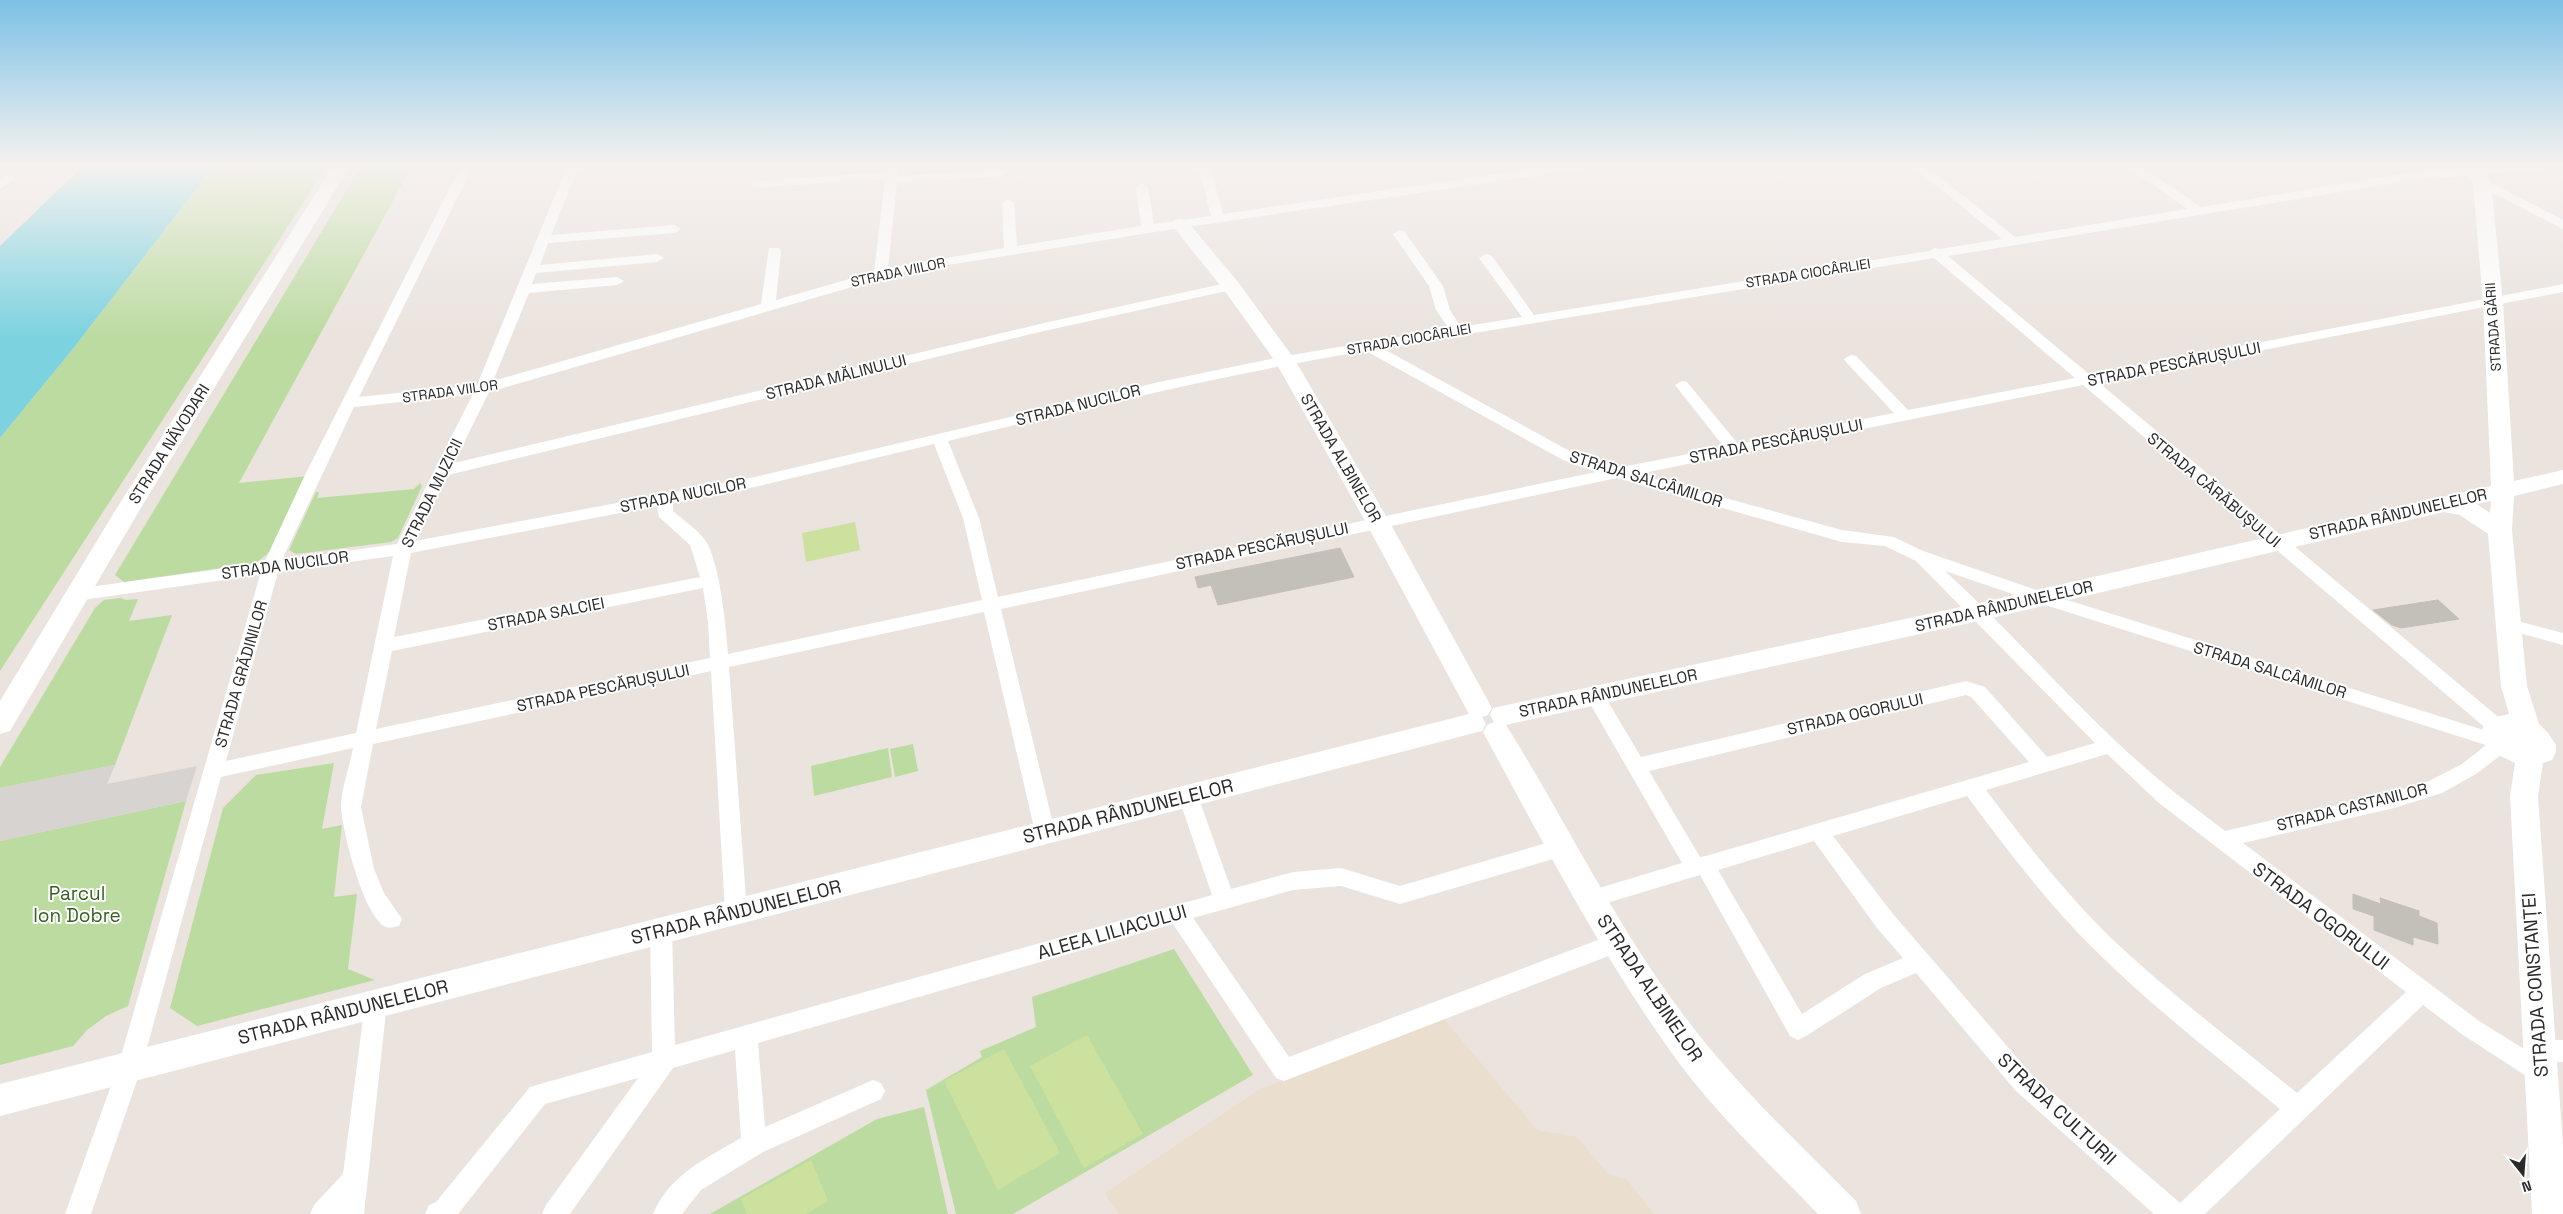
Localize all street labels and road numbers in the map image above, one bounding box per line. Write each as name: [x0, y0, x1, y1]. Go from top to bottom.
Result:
street label: STRADA VIILOR: [849, 253, 947, 291]
street label: STRADA CIOCÂRLIEI: [1744, 254, 1872, 292]
street label: STRADA GĂRII: [2481, 282, 2505, 372]
street label: STRADA CIOCÂRLIEI: [1345, 319, 1473, 359]
street label: STRADA PESCĂRUȘULUI: [2085, 337, 2263, 391]
street label: STRADA MĂLINULUI: [763, 349, 909, 405]
street label: STRADA VIILOR: [401, 375, 499, 407]
street label: STRADA NUCILOR: [1013, 379, 1143, 431]
street label: STRADA NĂVODARI: [124, 380, 214, 508]
street label: STRADA ALBINELOR: [1296, 390, 1386, 526]
street label: STRADA PESCĂRUȘULUI: [1687, 414, 1865, 468]
street label: STRADA CĂRĂBUȘULUI: [2143, 428, 2285, 552]
street label: STRADA MUZICII: [396, 435, 468, 551]
street label: STRADA SALCÂMILOR: [1567, 446, 1725, 512]
street label: STRADA NUCILOR: [618, 472, 748, 518]
street label: STRADA RÂNDUNELELOR: [2307, 483, 2489, 545]
street label: STRADA PESCĂRUȘULUI: [1174, 517, 1350, 575]
street label: STRADA NUCILOR: [220, 546, 350, 584]
street label: STRADA RÂNDUNELELOR: [1913, 575, 2095, 637]
street label: STRADA SALCIEI: [486, 592, 606, 636]
street label: STRADA GRĂDINILOR: [210, 598, 272, 750]
street label: STRADA SALCÂMILOR: [2191, 637, 2349, 703]
street label: STRADA PESCĂRUȘULUI: [515, 659, 691, 717]
street label: STRADA RÂNDUNELELOR: [1517, 664, 1699, 722]
street label: STRADA OGORULUI: [1785, 688, 1925, 740]
street label: STRADA RÂNDUNELELOR: [1020, 773, 1236, 849]
street label: STRADA CASTANILOR: [2274, 778, 2430, 836]
street label: STRADA OGORULUI: [2248, 856, 2394, 976]
street label: STRADA RÂNDUNELELOR: [628, 874, 844, 950]
street label: STRADA CONSTANȚEI: [2516, 892, 2554, 1078]
street label: ALEEA LILIACULUI: [1034, 899, 1190, 965]
street label: STRADA ALBINELOR: [1591, 909, 1709, 1067]
street label: STRADA RÂNDUNELELOR: [235, 974, 451, 1050]
street label: STRADA CULTURII: [1992, 1047, 2122, 1171]

